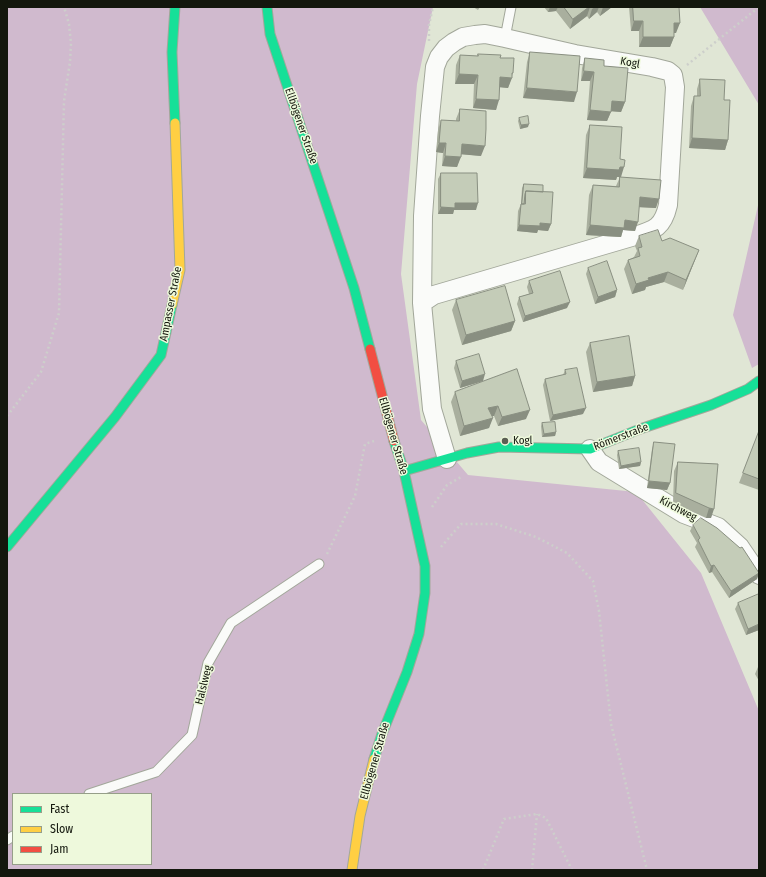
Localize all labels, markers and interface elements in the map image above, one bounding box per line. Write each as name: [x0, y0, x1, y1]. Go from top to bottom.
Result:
street label: Kogl: [619, 55, 641, 71]
street label: Ellbögener Straße: [282, 86, 320, 166]
street label: Ampasser Straße: [157, 266, 185, 342]
street label: Ellbögener Straße: [376, 396, 410, 476]
street label: Römerstraße: [592, 421, 650, 453]
place label: Kogl: [513, 434, 533, 448]
marker: Kogl: [500, 436, 510, 446]
street label: Kirchweg: [657, 494, 699, 524]
street label: Halslweg: [193, 664, 215, 706]
street label: Ellbögener Straße: [358, 721, 392, 801]
legend: [12, 793, 152, 865]
text: Fast: [50, 802, 69, 816]
text: Slow: [50, 822, 73, 836]
text: Jam: [50, 842, 68, 856]

